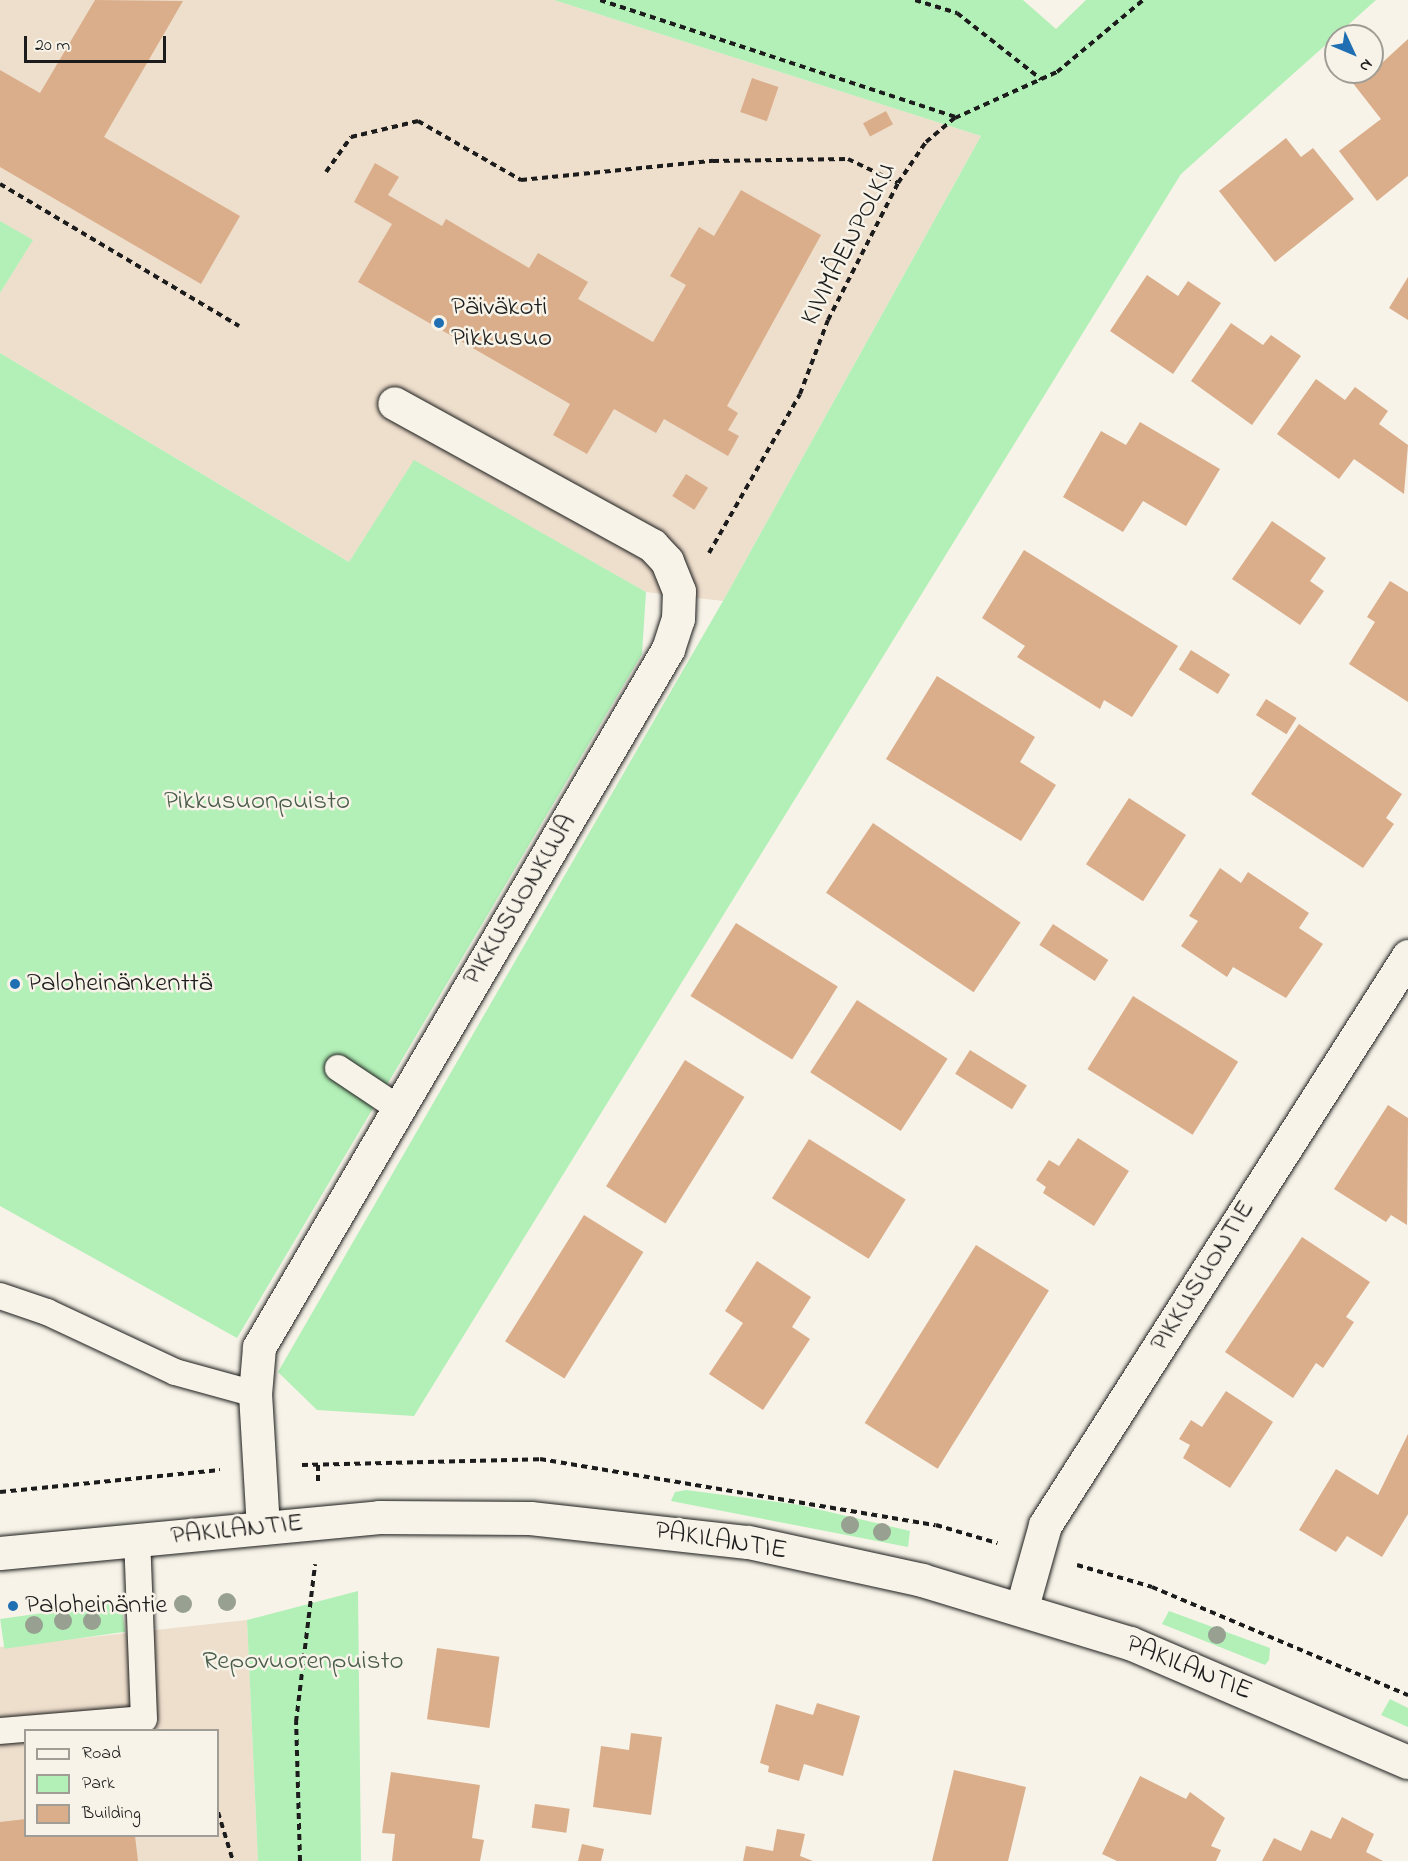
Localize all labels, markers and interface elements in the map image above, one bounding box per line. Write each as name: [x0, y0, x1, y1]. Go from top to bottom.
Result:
scale bar: [27, 24, 170, 62]
north arrow: [1324, 24, 1384, 84]
text: 20 m: [35, 33, 70, 59]
text: N: [1353, 53, 1378, 77]
street label: KIVIMÄENPOLKU: [794, 157, 904, 331]
place label: Päiväkoti Pikkusuo: [451, 291, 552, 354]
marker: Päiväkoti Pikkusuo: [432, 316, 446, 330]
park label: Pikkusuonpuisto: [164, 786, 350, 818]
street label: PIKKUSUONKUJA: [456, 809, 584, 991]
place label: Paloheinänkenttä: [27, 968, 212, 1000]
marker: Paloheinänkenttä: [8, 977, 22, 991]
street label: PIKKUSUONTIE: [1144, 1194, 1262, 1358]
street label: PAKILANTIE: [169, 1507, 305, 1553]
street label: PAKILANTIE: [653, 1515, 789, 1567]
place label: Paloheinäntie: [25, 1590, 167, 1622]
marker: Paloheinäntie: [6, 1599, 20, 1613]
street label: PAKILANTIE: [1121, 1628, 1257, 1708]
park label: Repovuorenpuisto: [202, 1646, 404, 1678]
legend: [24, 1729, 219, 1837]
text: Road: [82, 1741, 121, 1767]
text: Park: [82, 1771, 115, 1797]
text: Building: [82, 1801, 141, 1827]

